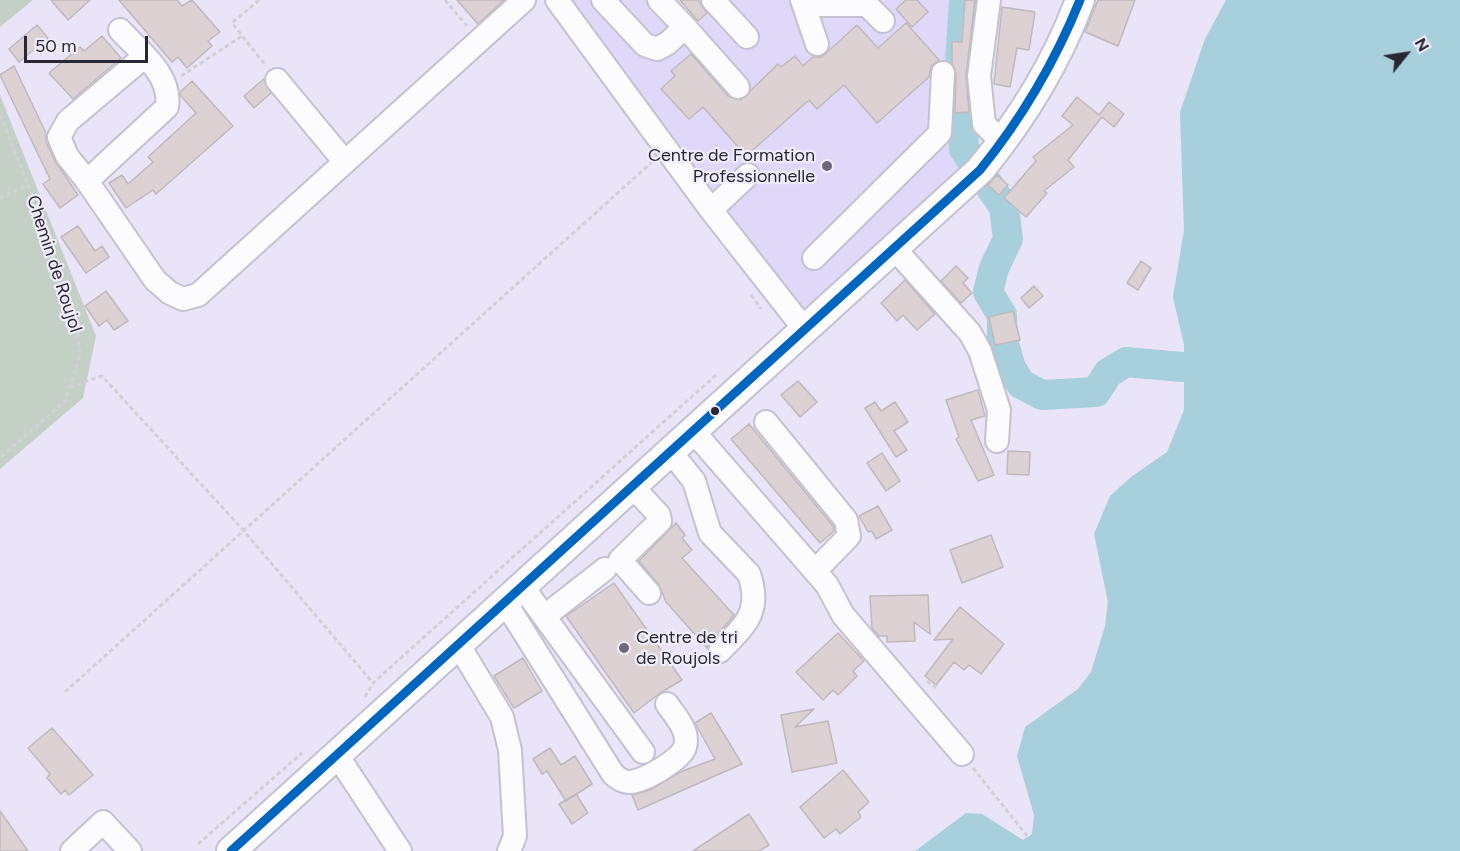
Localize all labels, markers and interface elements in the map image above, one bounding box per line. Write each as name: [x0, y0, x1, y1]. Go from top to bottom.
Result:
scale bar: [27, 24, 152, 62]
north arrow: [1376, 24, 1436, 84]
text: 50 m: [35, 35, 77, 57]
text: N: [1411, 35, 1433, 55]
place label: Centre de Formation Professionnelle: [648, 145, 815, 188]
marker: Centre de Formation Professionnelle: [820, 159, 834, 173]
street label: Chemin de Roujol: [22, 193, 86, 335]
unlabelled marker: [709, 405, 721, 417]
place label: Centre de tri de Roujols: [636, 627, 738, 670]
marker: Centre de tri de Roujols: [617, 641, 631, 655]

